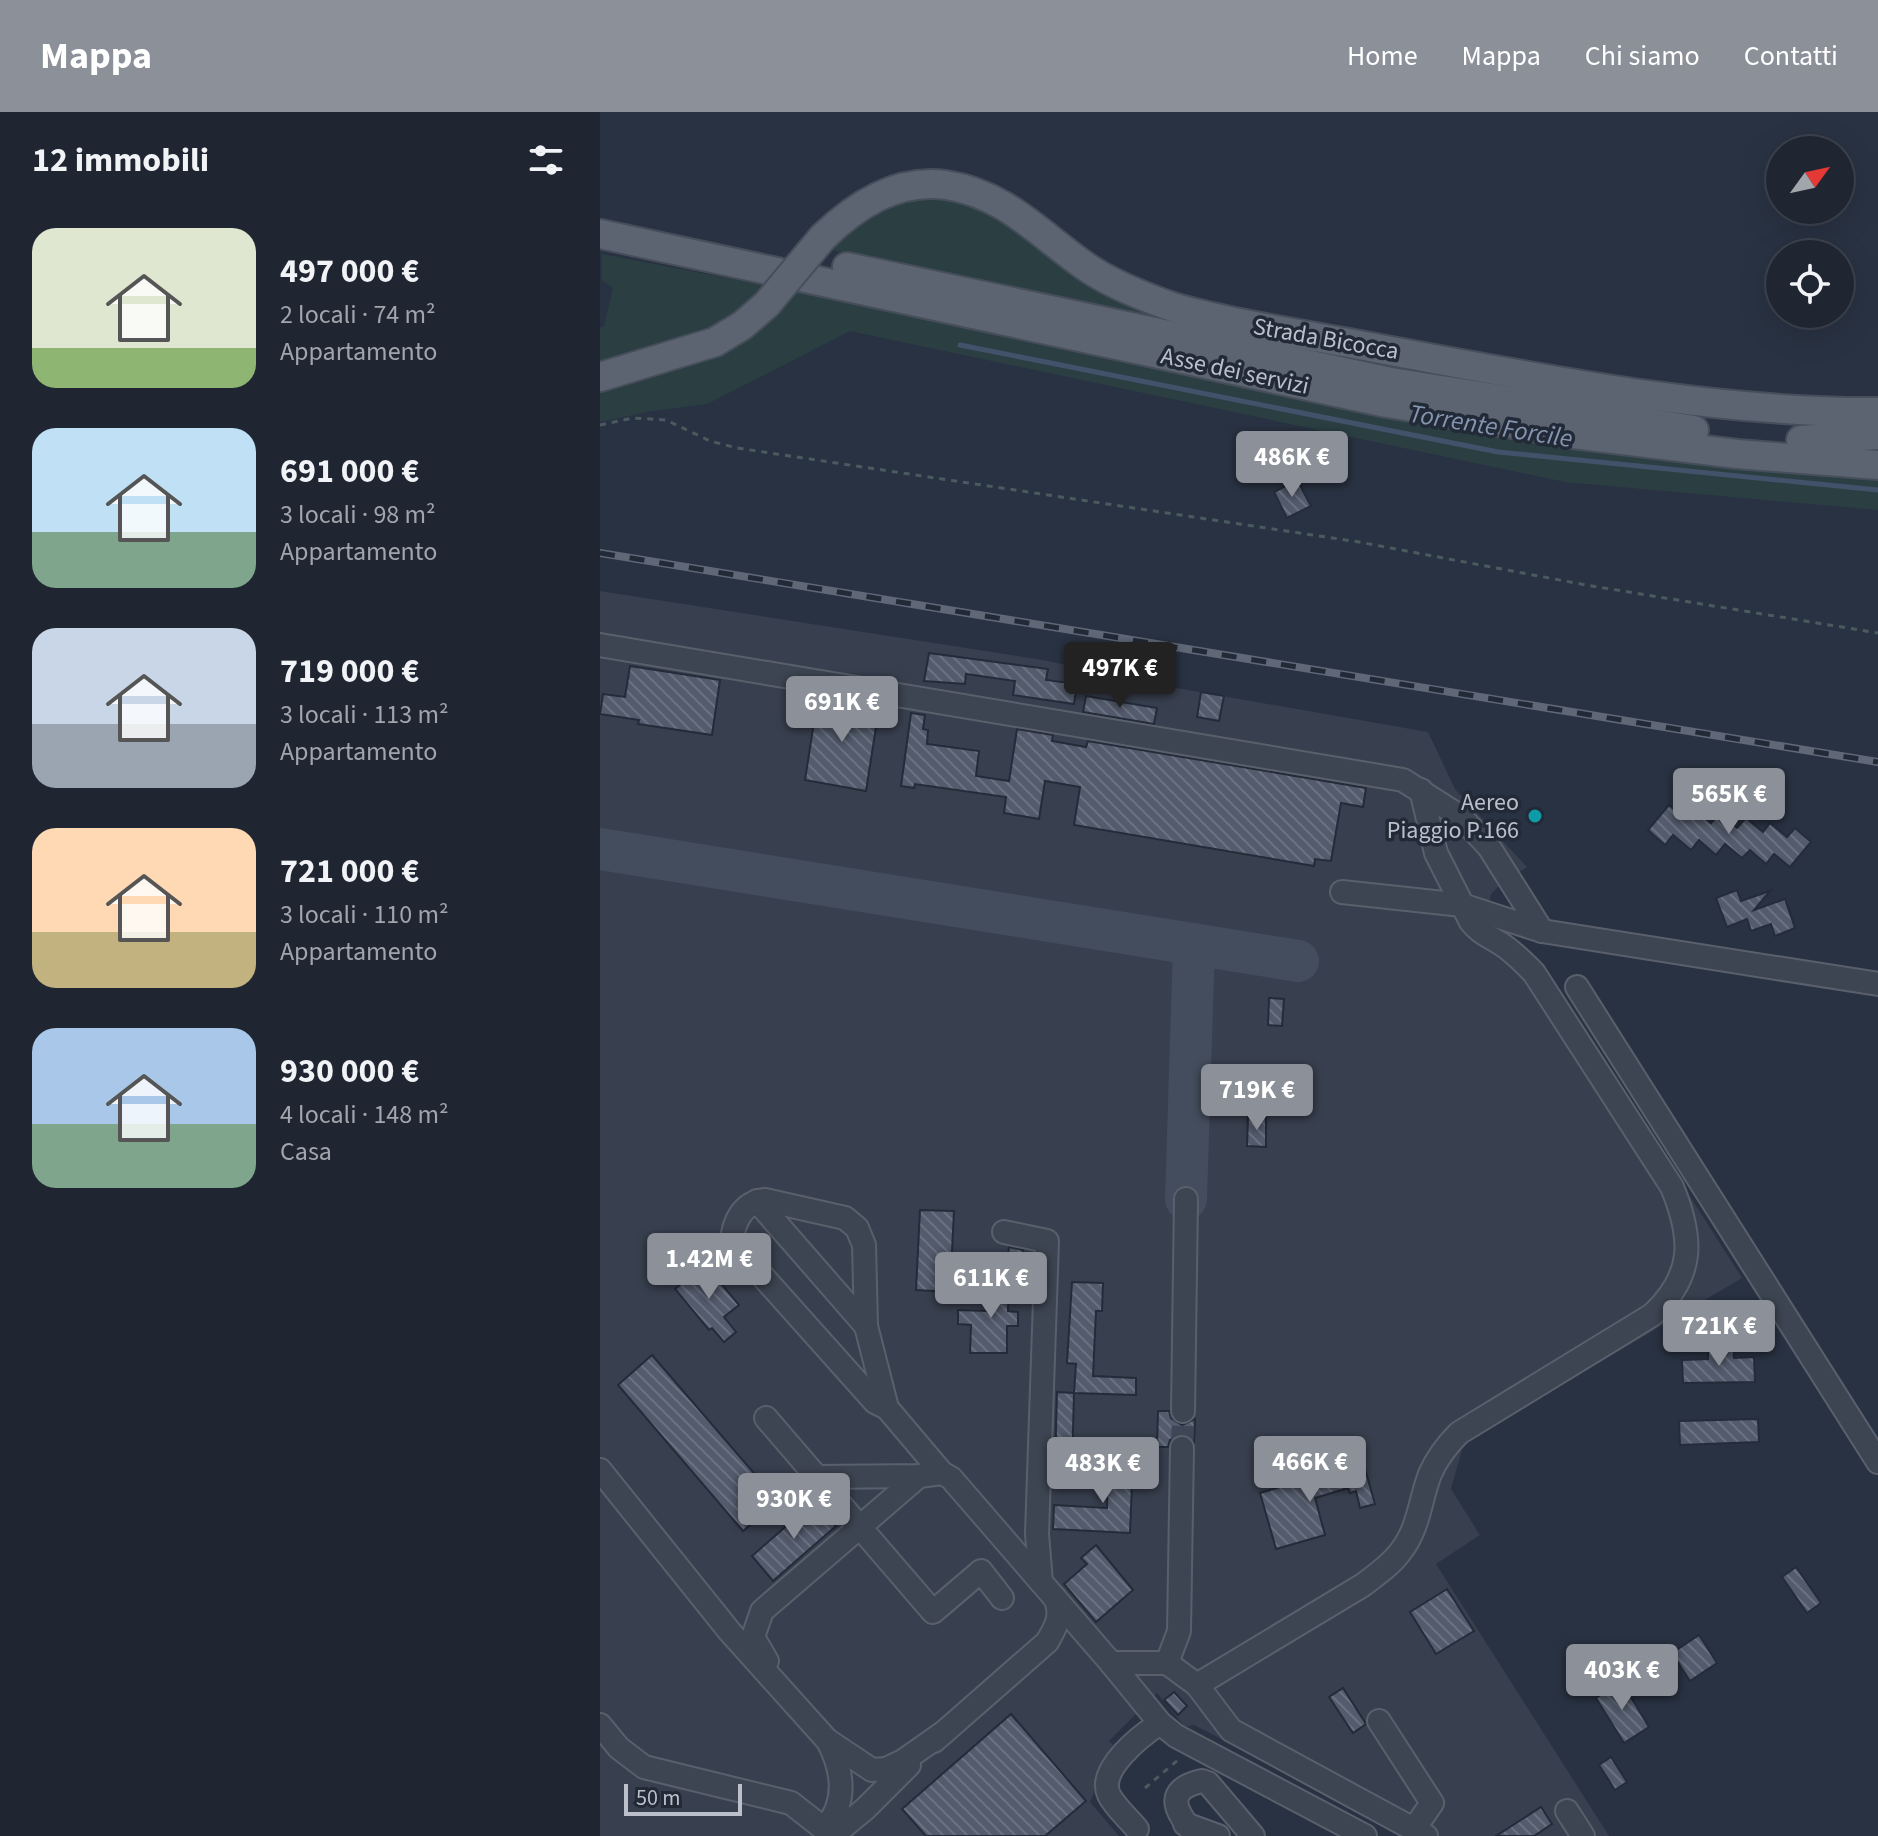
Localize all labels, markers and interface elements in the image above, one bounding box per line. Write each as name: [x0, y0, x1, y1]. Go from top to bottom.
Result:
text: Mappa: [40, 29, 152, 83]
text: Home: [1347, 36, 1418, 76]
text: Mappa: [1462, 36, 1541, 76]
text: Chi siamo: [1585, 36, 1700, 76]
text: Contatti: [1744, 36, 1838, 76]
text: 12 immobili: [32, 136, 209, 185]
north arrow: [1766, 136, 1854, 224]
map controls: [1766, 136, 1854, 328]
icon: filters: [524, 138, 568, 182]
button: locate: [1766, 240, 1854, 328]
text: 497 000 €: [280, 247, 419, 296]
icon: home: [96, 260, 192, 356]
text: 2 locali · 74 m²: [280, 296, 436, 333]
street label: Strada Bicocca: [1251, 309, 1401, 369]
text: Appartamento: [280, 333, 437, 370]
street label: Asse dei servizi: [1158, 338, 1312, 404]
water label: Torrente Forcile: [1407, 395, 1575, 457]
pin: 486K €: [1227, 431, 1357, 499]
text: 486K €: [1254, 438, 1330, 475]
text: 691 000 €: [280, 447, 419, 496]
icon: home: [96, 460, 192, 556]
text: 3 locali · 98 m²: [280, 496, 436, 533]
text: Appartamento: [280, 533, 437, 570]
pin: 497K €: [1055, 642, 1185, 710]
text: 719 000 €: [280, 647, 419, 696]
text: 497K €: [1082, 649, 1158, 686]
icon: home: [96, 660, 192, 756]
pin: 691K €: [777, 676, 907, 744]
text: 691K €: [804, 683, 880, 720]
text: 3 locali · 113 m²: [280, 696, 449, 733]
text: Appartamento: [280, 733, 437, 770]
pin: 565K €: [1664, 768, 1794, 836]
text: 565K €: [1691, 775, 1767, 812]
place label: Aereo Piaggio P.166: [1387, 785, 1519, 848]
marker: Aereo Piaggio P.166: [1526, 807, 1544, 825]
text: 721 000 €: [280, 847, 419, 896]
icon: home: [96, 860, 192, 956]
text: 3 locali · 110 m²: [280, 896, 449, 933]
text: Appartamento: [280, 933, 437, 970]
text: 930 000 €: [280, 1047, 419, 1096]
icon: home: [96, 1060, 192, 1156]
pin: 719K €: [1192, 1064, 1322, 1132]
text: 719K €: [1219, 1071, 1295, 1108]
text: 4 locali · 148 m²: [280, 1096, 449, 1133]
text: Casa: [280, 1133, 332, 1170]
pin: 1.42M €: [635, 1233, 783, 1301]
text: 1.42M €: [665, 1240, 753, 1277]
pin: 611K €: [926, 1252, 1056, 1320]
text: 611K €: [953, 1259, 1029, 1296]
pin: 721K €: [1654, 1300, 1784, 1368]
text: 721K €: [1681, 1307, 1757, 1344]
pin: 466K €: [1245, 1436, 1375, 1504]
pin: 483K €: [1038, 1437, 1168, 1505]
text: 466K €: [1272, 1443, 1348, 1480]
text: 483K €: [1065, 1444, 1141, 1481]
pin: 930K €: [729, 1473, 859, 1541]
text: 930K €: [756, 1480, 832, 1517]
pin: 403K €: [1557, 1644, 1687, 1712]
text: 403K €: [1584, 1651, 1660, 1688]
scale bar: [624, 1780, 742, 1816]
text: 50 m: [636, 1782, 681, 1814]

